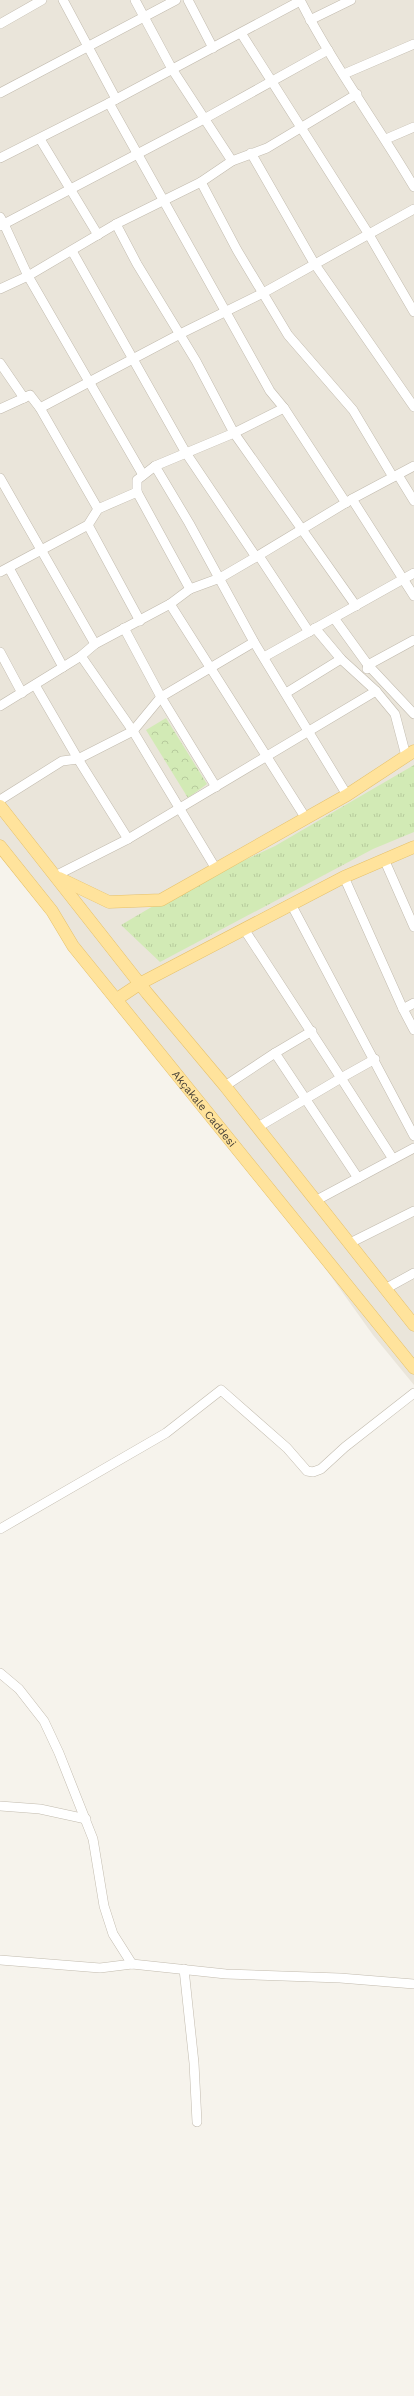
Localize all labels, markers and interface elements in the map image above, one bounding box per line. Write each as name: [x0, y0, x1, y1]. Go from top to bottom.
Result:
street label: Akçakale Caddesi: [170, 1068, 239, 1149]

